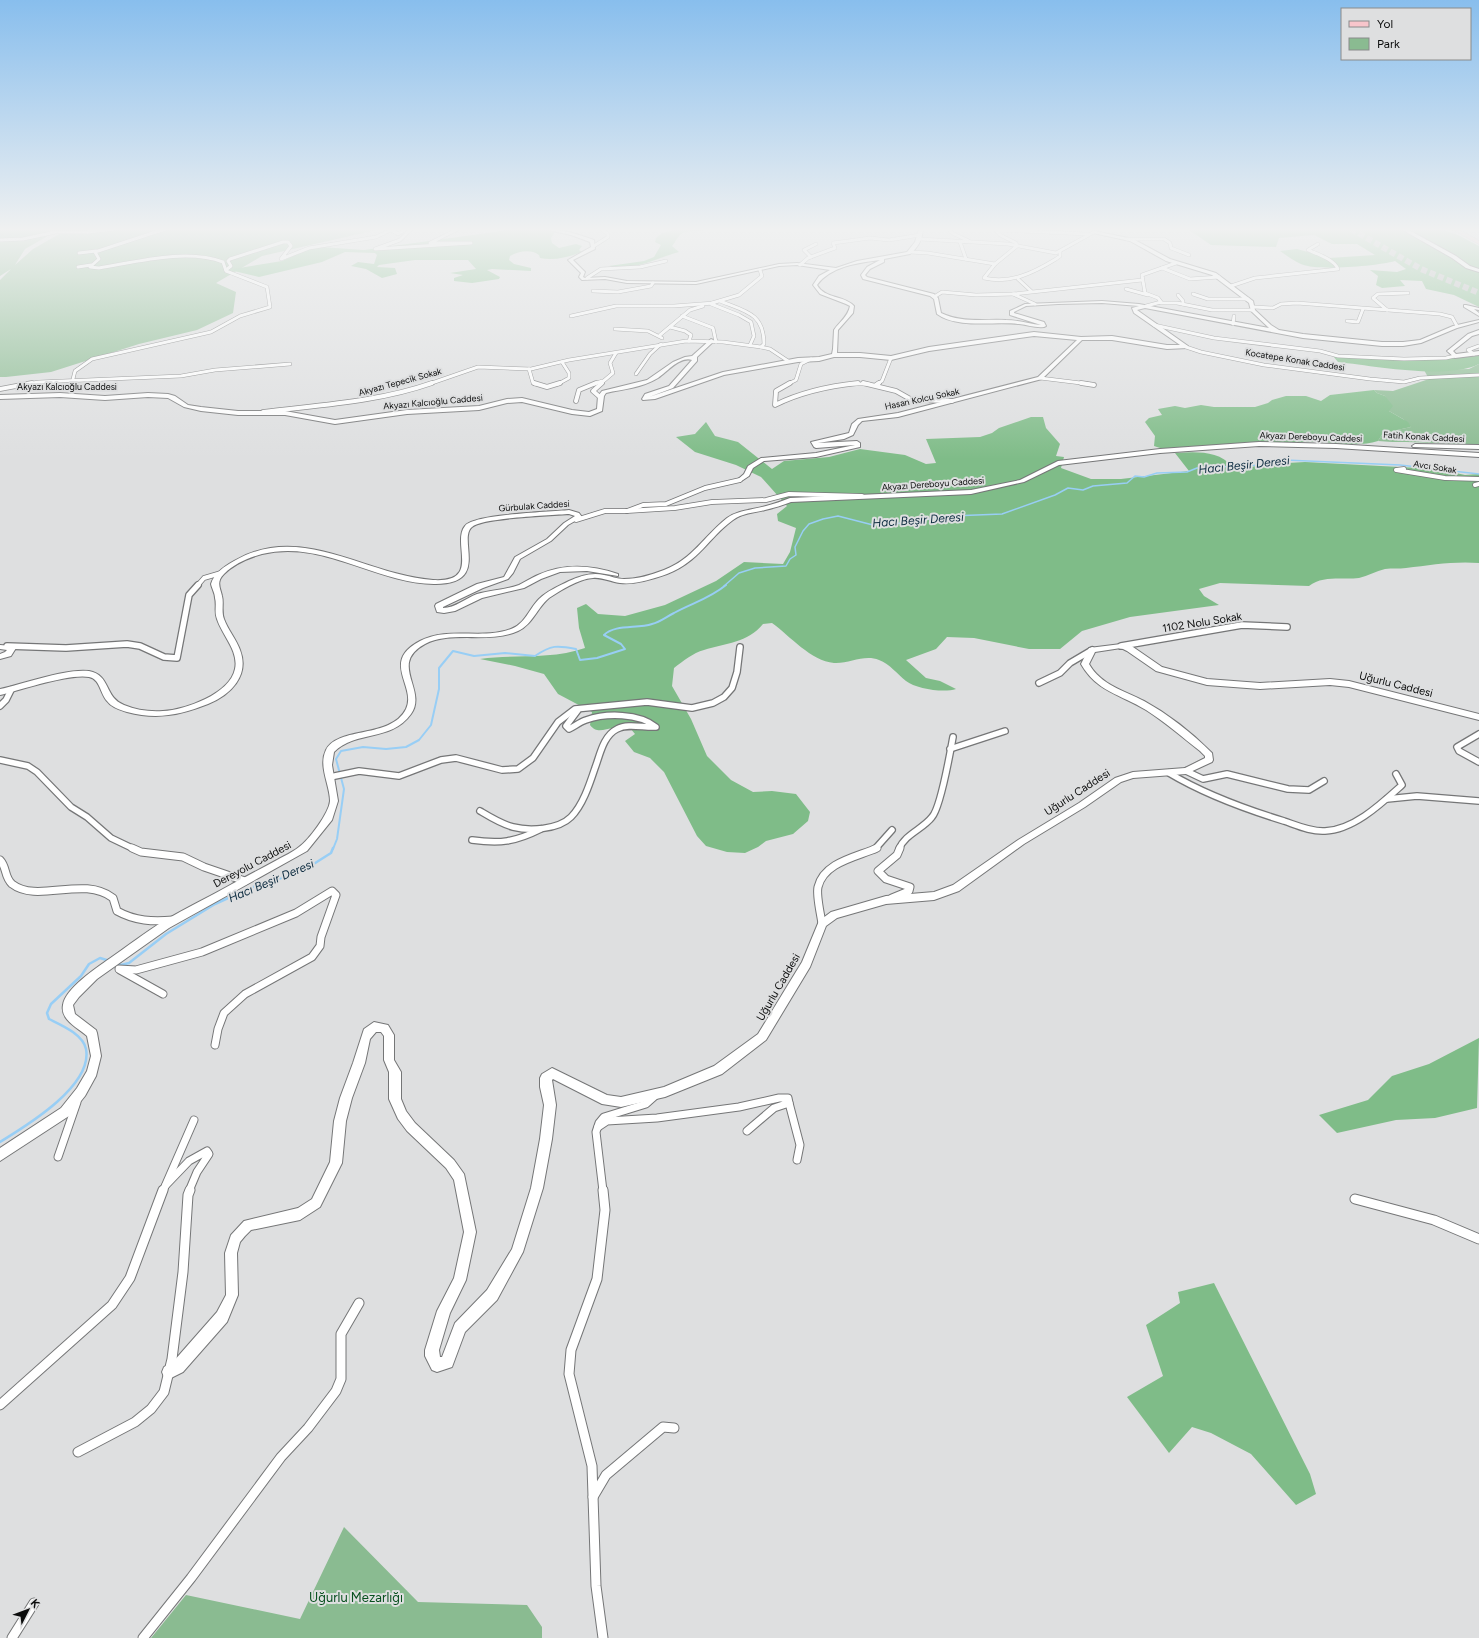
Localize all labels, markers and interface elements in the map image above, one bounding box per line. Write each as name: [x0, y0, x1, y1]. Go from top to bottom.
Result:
legend: [1341, 8, 1471, 60]
text: Yol: [1377, 17, 1393, 31]
text: Park: [1377, 37, 1400, 51]
street label: Kocatepe Konak Caddesi: [1245, 346, 1346, 373]
street label: Akyazı Tepecik Sokak: [357, 365, 443, 398]
street label: Akyazı Kalcıoğlu Caddesi: [17, 381, 117, 392]
street label: Hasan Kolcu Sokak: [884, 385, 961, 412]
street label: Akyazı Kalcıoğlu Caddesi: [383, 392, 483, 411]
street label: Akyazı Dereboyu Caddesi: [1260, 429, 1363, 444]
street label: Fatih Konak Caddesi: [1383, 429, 1465, 444]
water label: Hacı Beşir Deresi: [1198, 453, 1290, 477]
street label: Avcı Sokak: [1413, 458, 1458, 475]
street label: Akyazı Dereboyu Caddesi: [881, 474, 985, 493]
street label: Gürbulak Caddesi: [498, 498, 570, 513]
water label: Hacı Beşir Deresi: [872, 510, 964, 530]
street label: 1102 Nolu Sokak: [1161, 610, 1243, 635]
street label: Uğurlu Caddesi: [1358, 669, 1434, 700]
street label: Uğurlu Caddesi: [1042, 766, 1112, 818]
street label: Dereyolu Caddesi: [211, 838, 294, 891]
water label: Hacı Beşir Deresi: [226, 857, 316, 905]
street label: Uğurlu Caddesi: [754, 951, 803, 1023]
north arrow: [8, 1590, 48, 1630]
park label: Uğurlu Mezarlığı: [309, 1590, 403, 1605]
text: K: [28, 1597, 43, 1611]

